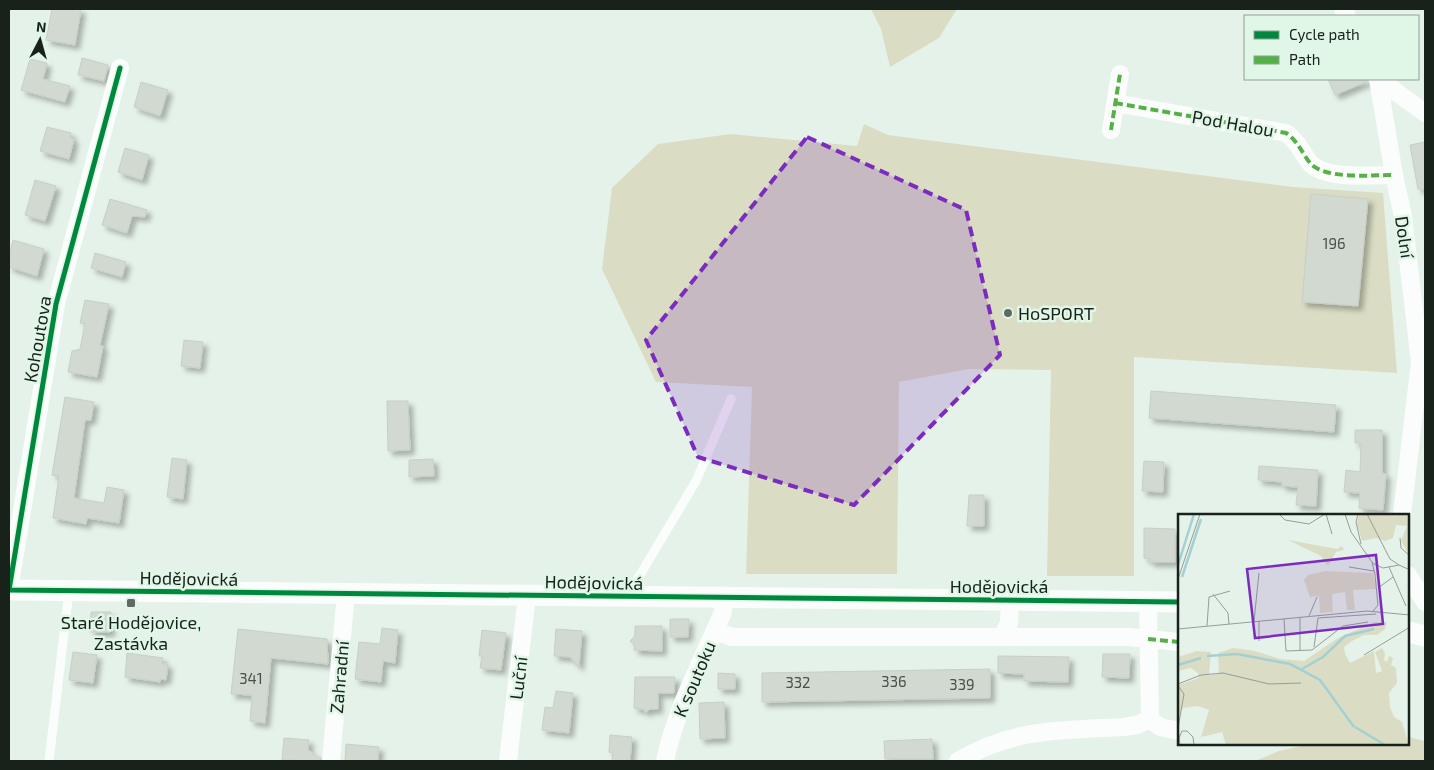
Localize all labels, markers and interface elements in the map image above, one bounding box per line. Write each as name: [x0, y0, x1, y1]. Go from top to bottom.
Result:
north arrow: [15, 15, 65, 65]
legend: [1244, 15, 1419, 80]
text: N: [35, 18, 47, 36]
text: Cycle path: [1289, 25, 1360, 43]
text: Path: [1289, 50, 1320, 68]
street label: Pod Halou: [1190, 105, 1276, 141]
street label: Dolní: [1391, 214, 1419, 260]
house number: 196: [1322, 234, 1346, 252]
street label: Kohoutova: [19, 294, 55, 384]
place label: HoSPORT: [1018, 302, 1095, 324]
marker: HoSPORT: [1002, 307, 1014, 319]
inset map: [1178, 514, 1409, 745]
street label: Hodějovická: [139, 566, 239, 590]
street label: Hodějovická: [544, 570, 644, 594]
street label: Hodějovická: [950, 575, 1048, 597]
marker: Staré Hodějovice, Zastávka: [125, 597, 137, 609]
place label: Staré Hodějovice, Zastávka: [61, 611, 201, 654]
street label: K soutoku: [668, 638, 720, 720]
street label: Zahradní: [325, 639, 353, 714]
street label: Luční: [504, 655, 532, 701]
house number: 341: [239, 669, 263, 687]
house number: 336: [881, 672, 907, 690]
house number: 332: [785, 673, 811, 691]
house number: 339: [949, 675, 975, 693]

